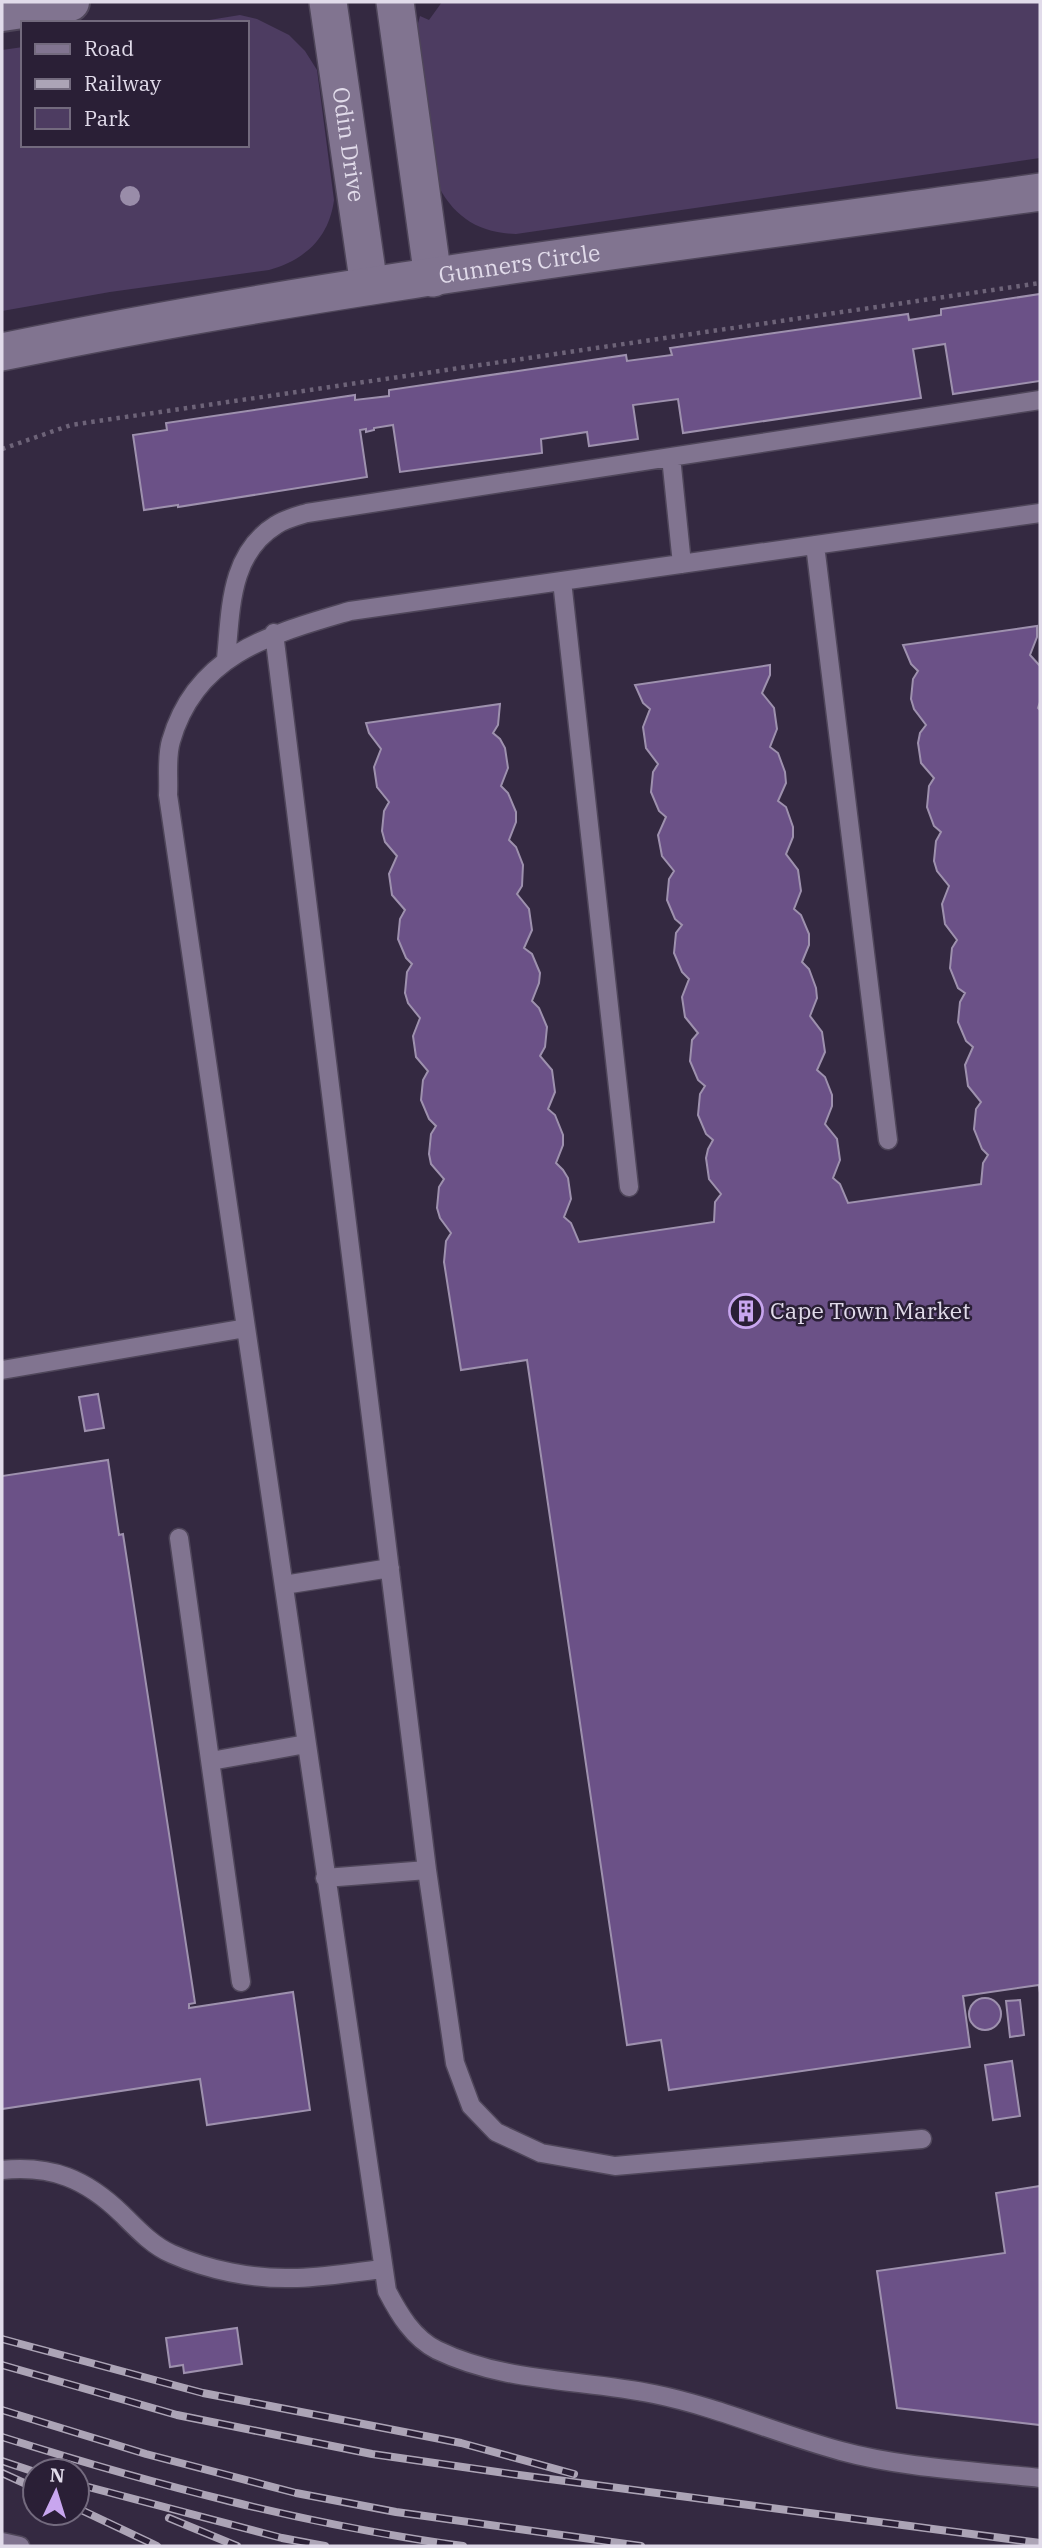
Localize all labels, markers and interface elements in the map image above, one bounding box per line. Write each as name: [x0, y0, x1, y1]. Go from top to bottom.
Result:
legend: [21, 21, 248, 147]
text: Road: [84, 34, 134, 62]
text: Railway: [84, 69, 162, 97]
street label: Odin Drive: [326, 85, 373, 204]
text: Park: [84, 104, 131, 132]
street label: Gunners Circle: [437, 237, 602, 289]
building icon: Cape Town Market: [727, 1292, 765, 1330]
place label: Cape Town Market: [770, 1295, 970, 1325]
north arrow: [21, 2457, 91, 2527]
text: N: [49, 2463, 66, 2488]

